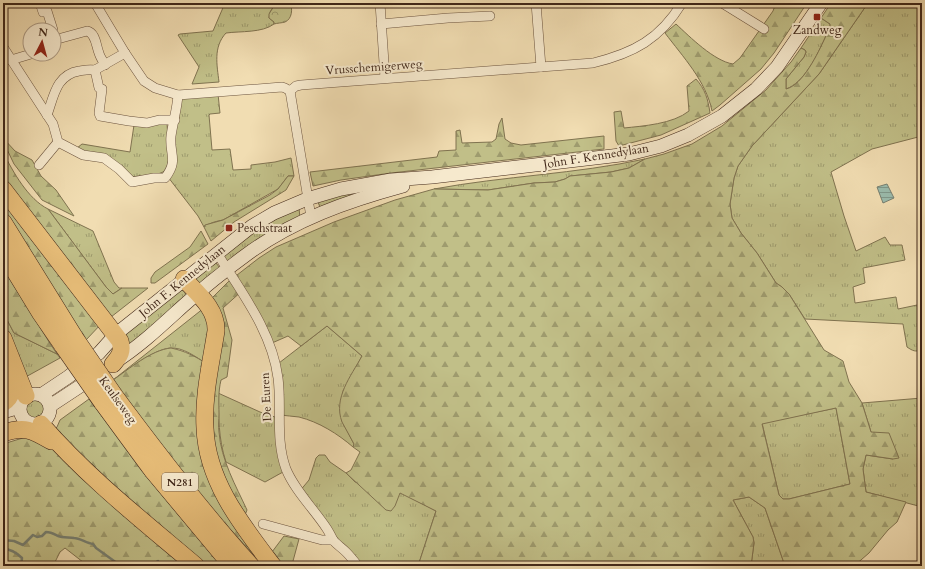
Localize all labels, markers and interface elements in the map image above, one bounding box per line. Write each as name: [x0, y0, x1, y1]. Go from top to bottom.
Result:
marker: Zandweg: [812, 12, 822, 22]
north arrow: [22, 22, 62, 62]
place label: Zandweg: [793, 22, 842, 38]
text: N: [37, 25, 49, 41]
street label: Vrusschemigerweg: [325, 56, 423, 78]
street label: John F. Kennedylaan: [540, 140, 650, 173]
place label: Peschstraat: [237, 220, 292, 236]
marker: Peschstraat: [224, 223, 234, 233]
street label: John F. Kennedylaan: [134, 241, 229, 322]
street label: De Euren: [257, 372, 275, 422]
street label: Keulseweg: [95, 373, 141, 427]
road number: N281: [162, 473, 198, 491]

